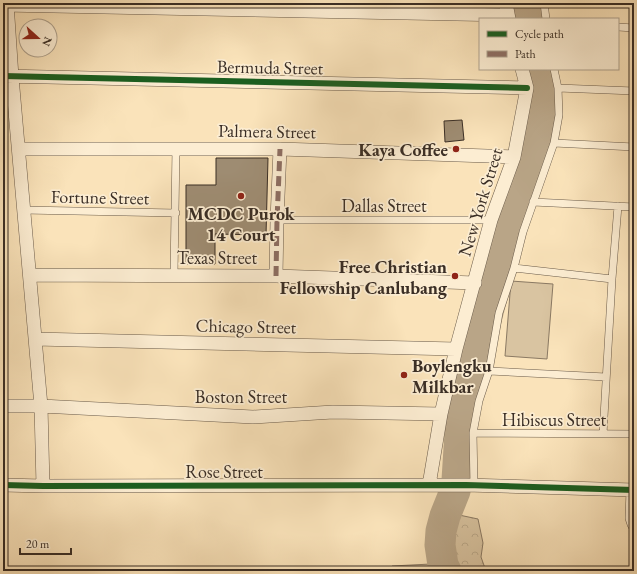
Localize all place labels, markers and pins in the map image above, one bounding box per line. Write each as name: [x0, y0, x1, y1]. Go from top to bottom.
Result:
place label: Kaya Coffee: [358, 138, 448, 161]
marker: Kaya Coffee: [451, 144, 461, 154]
marker: MCDC Purok 14 Court: [236, 191, 246, 201]
place label: MCDC Purok 14 Court: [187, 202, 296, 246]
place label: Free Christian Fellowship Canlubang: [280, 255, 448, 299]
marker: Free Christian Fellowship Canlubang: [450, 271, 460, 281]
place label: Boylengku Milkbar: [412, 354, 492, 398]
marker: Boylengku Milkbar: [399, 370, 409, 380]

